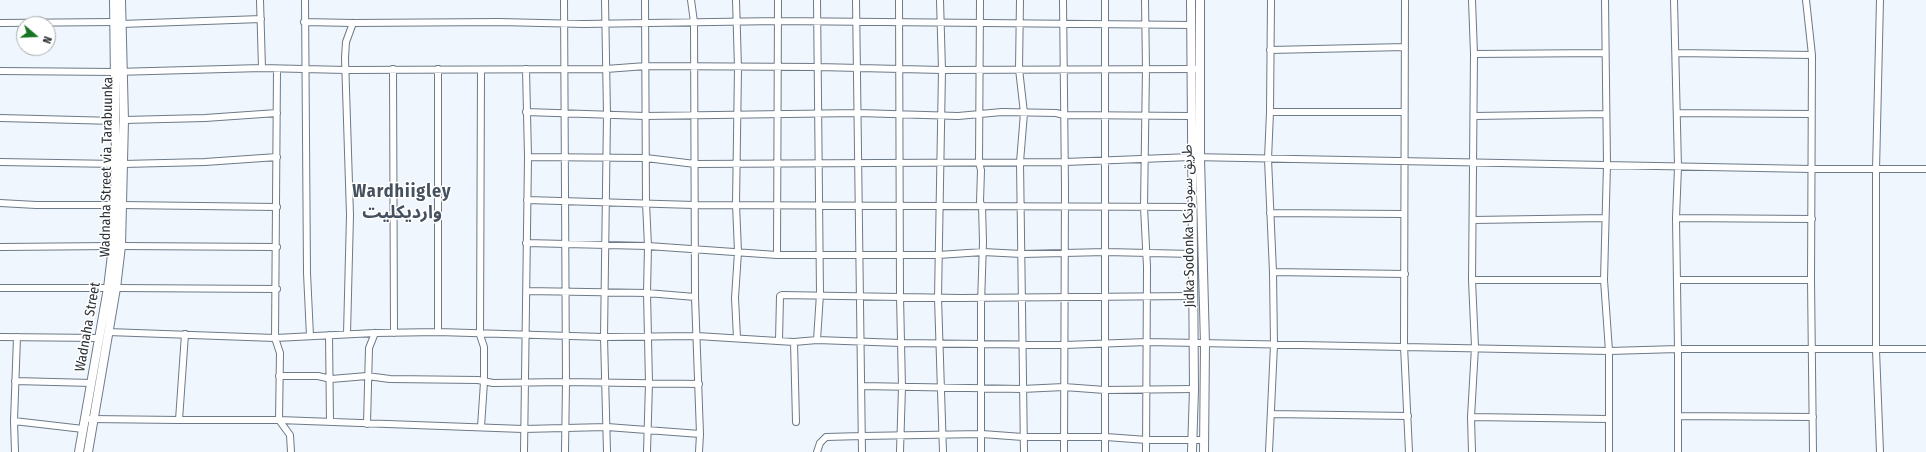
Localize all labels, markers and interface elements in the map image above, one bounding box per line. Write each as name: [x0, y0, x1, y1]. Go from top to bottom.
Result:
north arrow: [16, 16, 56, 56]
text: N: [40, 35, 54, 45]
street label: Wadnaha Street via Tarabuunka: [97, 77, 117, 257]
street label: Jidka Sodonka طريق سودونكا: [1179, 144, 1199, 308]
district label: Wardhiigley وارديكليت: [352, 181, 452, 224]
street label: Wadnaha Street: [72, 281, 104, 373]

